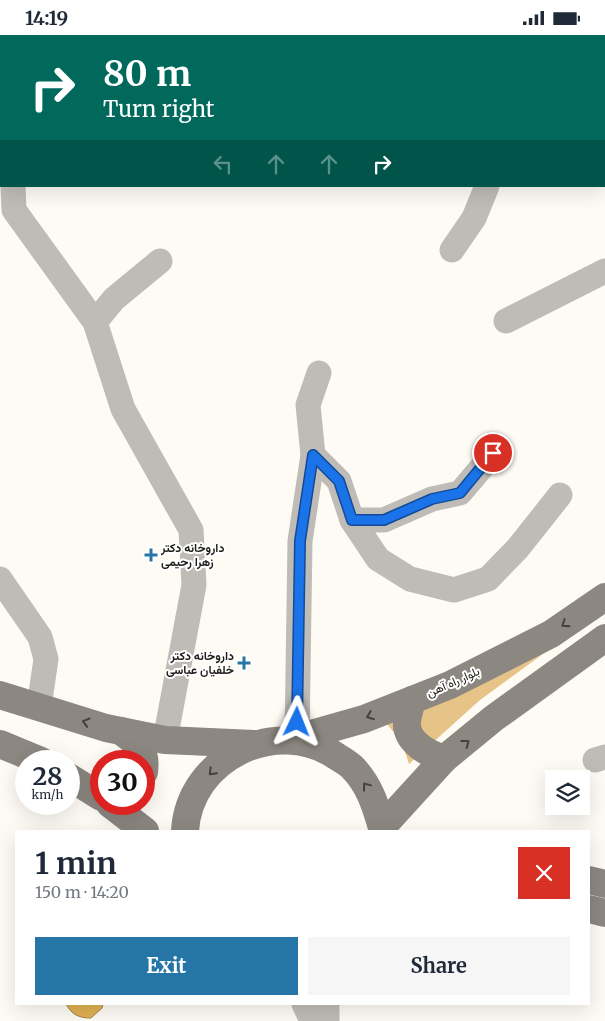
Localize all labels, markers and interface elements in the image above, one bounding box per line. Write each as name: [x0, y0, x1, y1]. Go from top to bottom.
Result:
text: 14:19: [25, 6, 68, 30]
text: 80 m: [103, 52, 191, 96]
icon: right: [20, 55, 85, 120]
text: Turn right: [103, 95, 214, 123]
icon: left: [209, 150, 237, 178]
icon: ahead: [262, 150, 290, 178]
icon: ahead: [315, 150, 343, 178]
icon: right: [368, 150, 396, 178]
pin: [472, 432, 514, 474]
icon: arrive: [479, 439, 507, 467]
place label: داروخانه دکتر زهرا رحیمی: [160, 540, 224, 570]
marker: داروخانه دکتر زهرا رحیمی: [145, 549, 157, 561]
one-way arrow: [561, 618, 570, 628]
place label: داروخانه دکتر خلفیان عباسی: [166, 648, 234, 677]
marker: داروخانه دکتر خلفیان عباسی: [238, 657, 250, 669]
street label: بلوار راه آهن: [424, 663, 482, 701]
position arrow: [270, 695, 322, 747]
one-way arrow: [367, 710, 375, 720]
one-way arrow: [82, 717, 91, 727]
one-way arrow: [460, 740, 469, 748]
speed limit sign: 30: [90, 750, 155, 815]
text: 28: [32, 760, 63, 792]
one-way arrow: [209, 766, 218, 775]
map controls: [545, 770, 590, 815]
button: layers: [545, 770, 590, 815]
one-way arrow: [364, 783, 372, 792]
text: km/h: [32, 787, 63, 802]
text: 1 min: [35, 844, 117, 882]
button: close: [518, 847, 570, 899]
text: 150 m · 14:20: [35, 882, 129, 902]
button: Exit: [35, 937, 298, 995]
button: Share: [308, 937, 570, 995]

